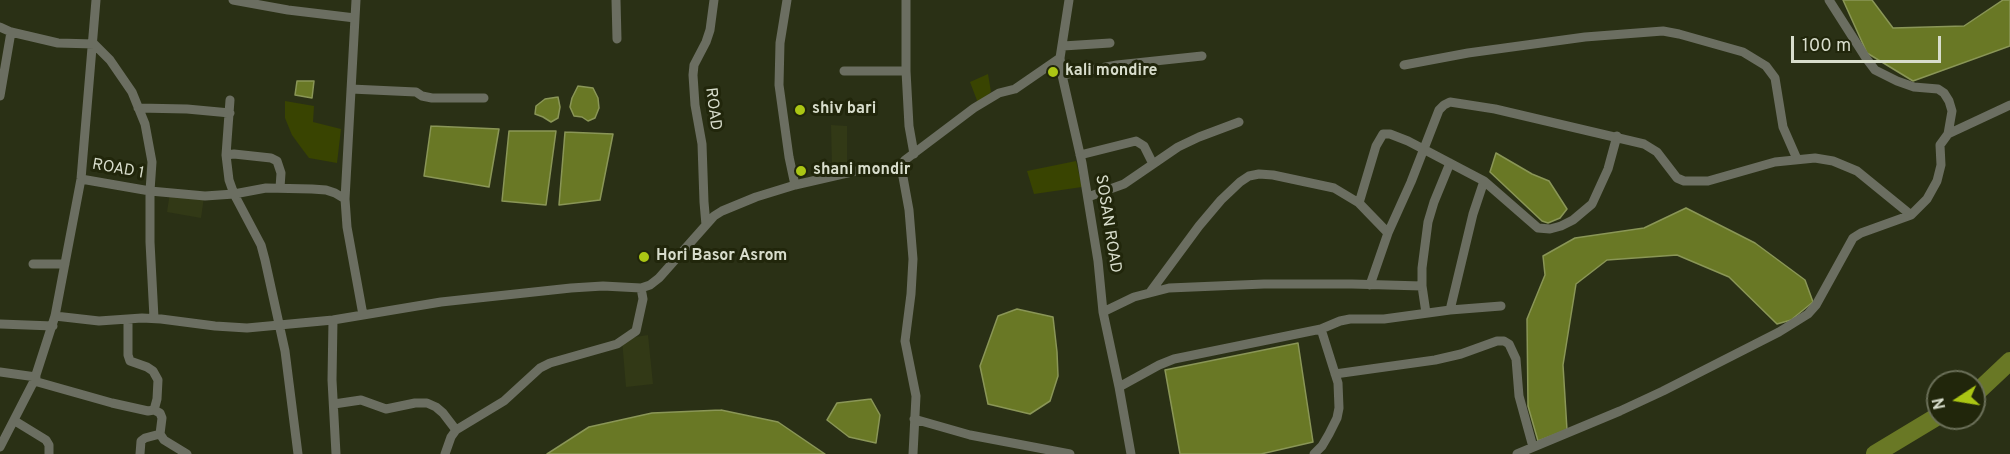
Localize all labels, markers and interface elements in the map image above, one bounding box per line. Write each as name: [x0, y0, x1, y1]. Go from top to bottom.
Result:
scale bar: [1794, 24, 1944, 62]
text: 100 m: [1802, 35, 1851, 58]
place label: kali mondire: [1065, 62, 1157, 82]
marker: kali mondire: [1046, 65, 1060, 79]
street label: ROAD: [700, 86, 724, 132]
place label: shiv bari: [812, 100, 876, 120]
marker: shiv bari: [793, 103, 807, 117]
street label: ROAD 1: [90, 156, 146, 184]
place label: shani mondir: [813, 161, 910, 181]
marker: shani mondir: [794, 164, 808, 178]
street label: SOSAN ROAD: [1090, 174, 1124, 274]
place label: Hori Basor Asrom: [656, 247, 787, 267]
marker: Hori Basor Asrom: [637, 250, 651, 264]
north arrow: [1926, 370, 1986, 430]
text: N: [1929, 396, 1951, 411]

